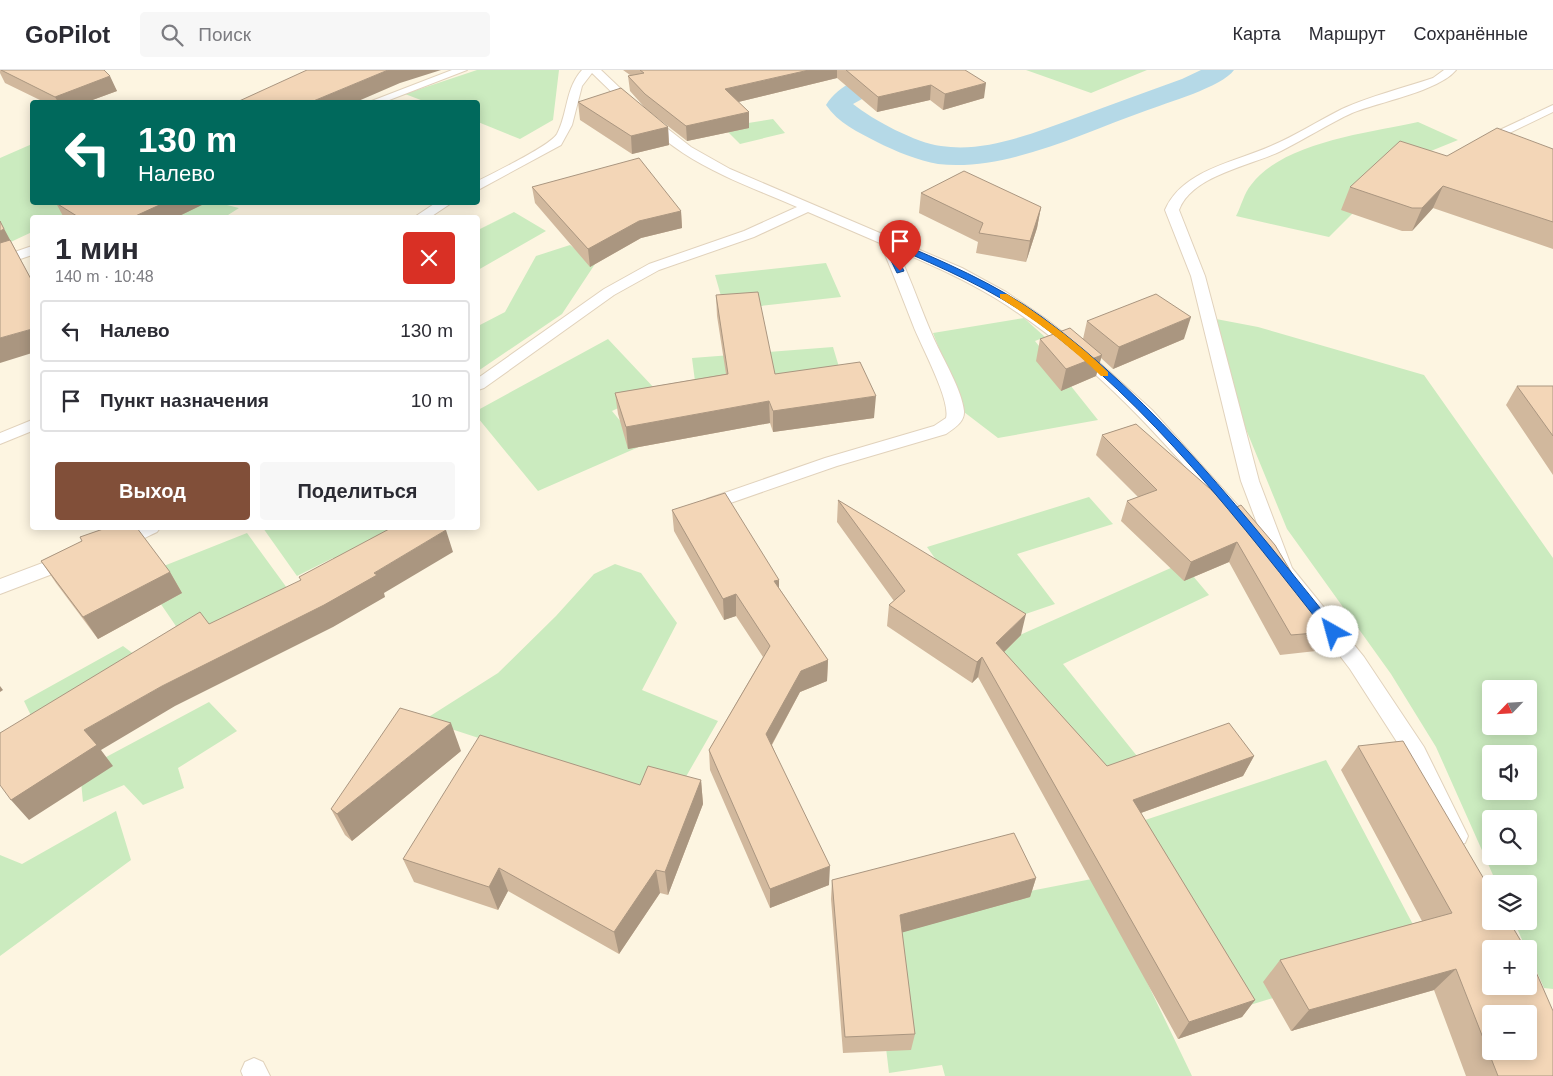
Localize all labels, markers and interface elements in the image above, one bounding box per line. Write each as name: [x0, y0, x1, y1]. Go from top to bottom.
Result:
search box: [140, 12, 490, 57]
text: GoPilot: [25, 21, 110, 48]
icon: search: [158, 21, 186, 49]
text: Поиск: [198, 24, 251, 45]
text: Карта: [1233, 24, 1281, 44]
text: Маршрут: [1309, 24, 1385, 44]
text: Сохранённые: [1413, 24, 1528, 44]
icon: left: [55, 120, 120, 185]
text: 130 m: [138, 120, 237, 159]
text: Налево: [138, 161, 215, 186]
pin: [879, 220, 921, 271]
icon: arrive: [886, 227, 914, 255]
text: 1 мин: [55, 232, 139, 265]
button: close: [403, 232, 455, 284]
text: 140 m · 10:48: [55, 268, 154, 285]
icon: left: [57, 317, 85, 345]
text: Налево: [100, 320, 170, 341]
text: 130 m: [400, 320, 453, 341]
icon: arrive: [57, 387, 85, 415]
text: Пункт назначения: [100, 390, 269, 411]
text: 10 m: [411, 390, 453, 411]
button: Выход: [55, 462, 250, 520]
button: Поделиться: [260, 462, 455, 520]
position arrow: [1306, 605, 1358, 657]
north arrow: [1482, 680, 1538, 735]
map controls: [1482, 680, 1537, 1060]
button: sound: [1482, 745, 1537, 800]
button: search: [1482, 810, 1537, 865]
button: layers: [1482, 875, 1537, 930]
button: +: [1482, 940, 1537, 995]
button: −: [1482, 1005, 1537, 1060]

